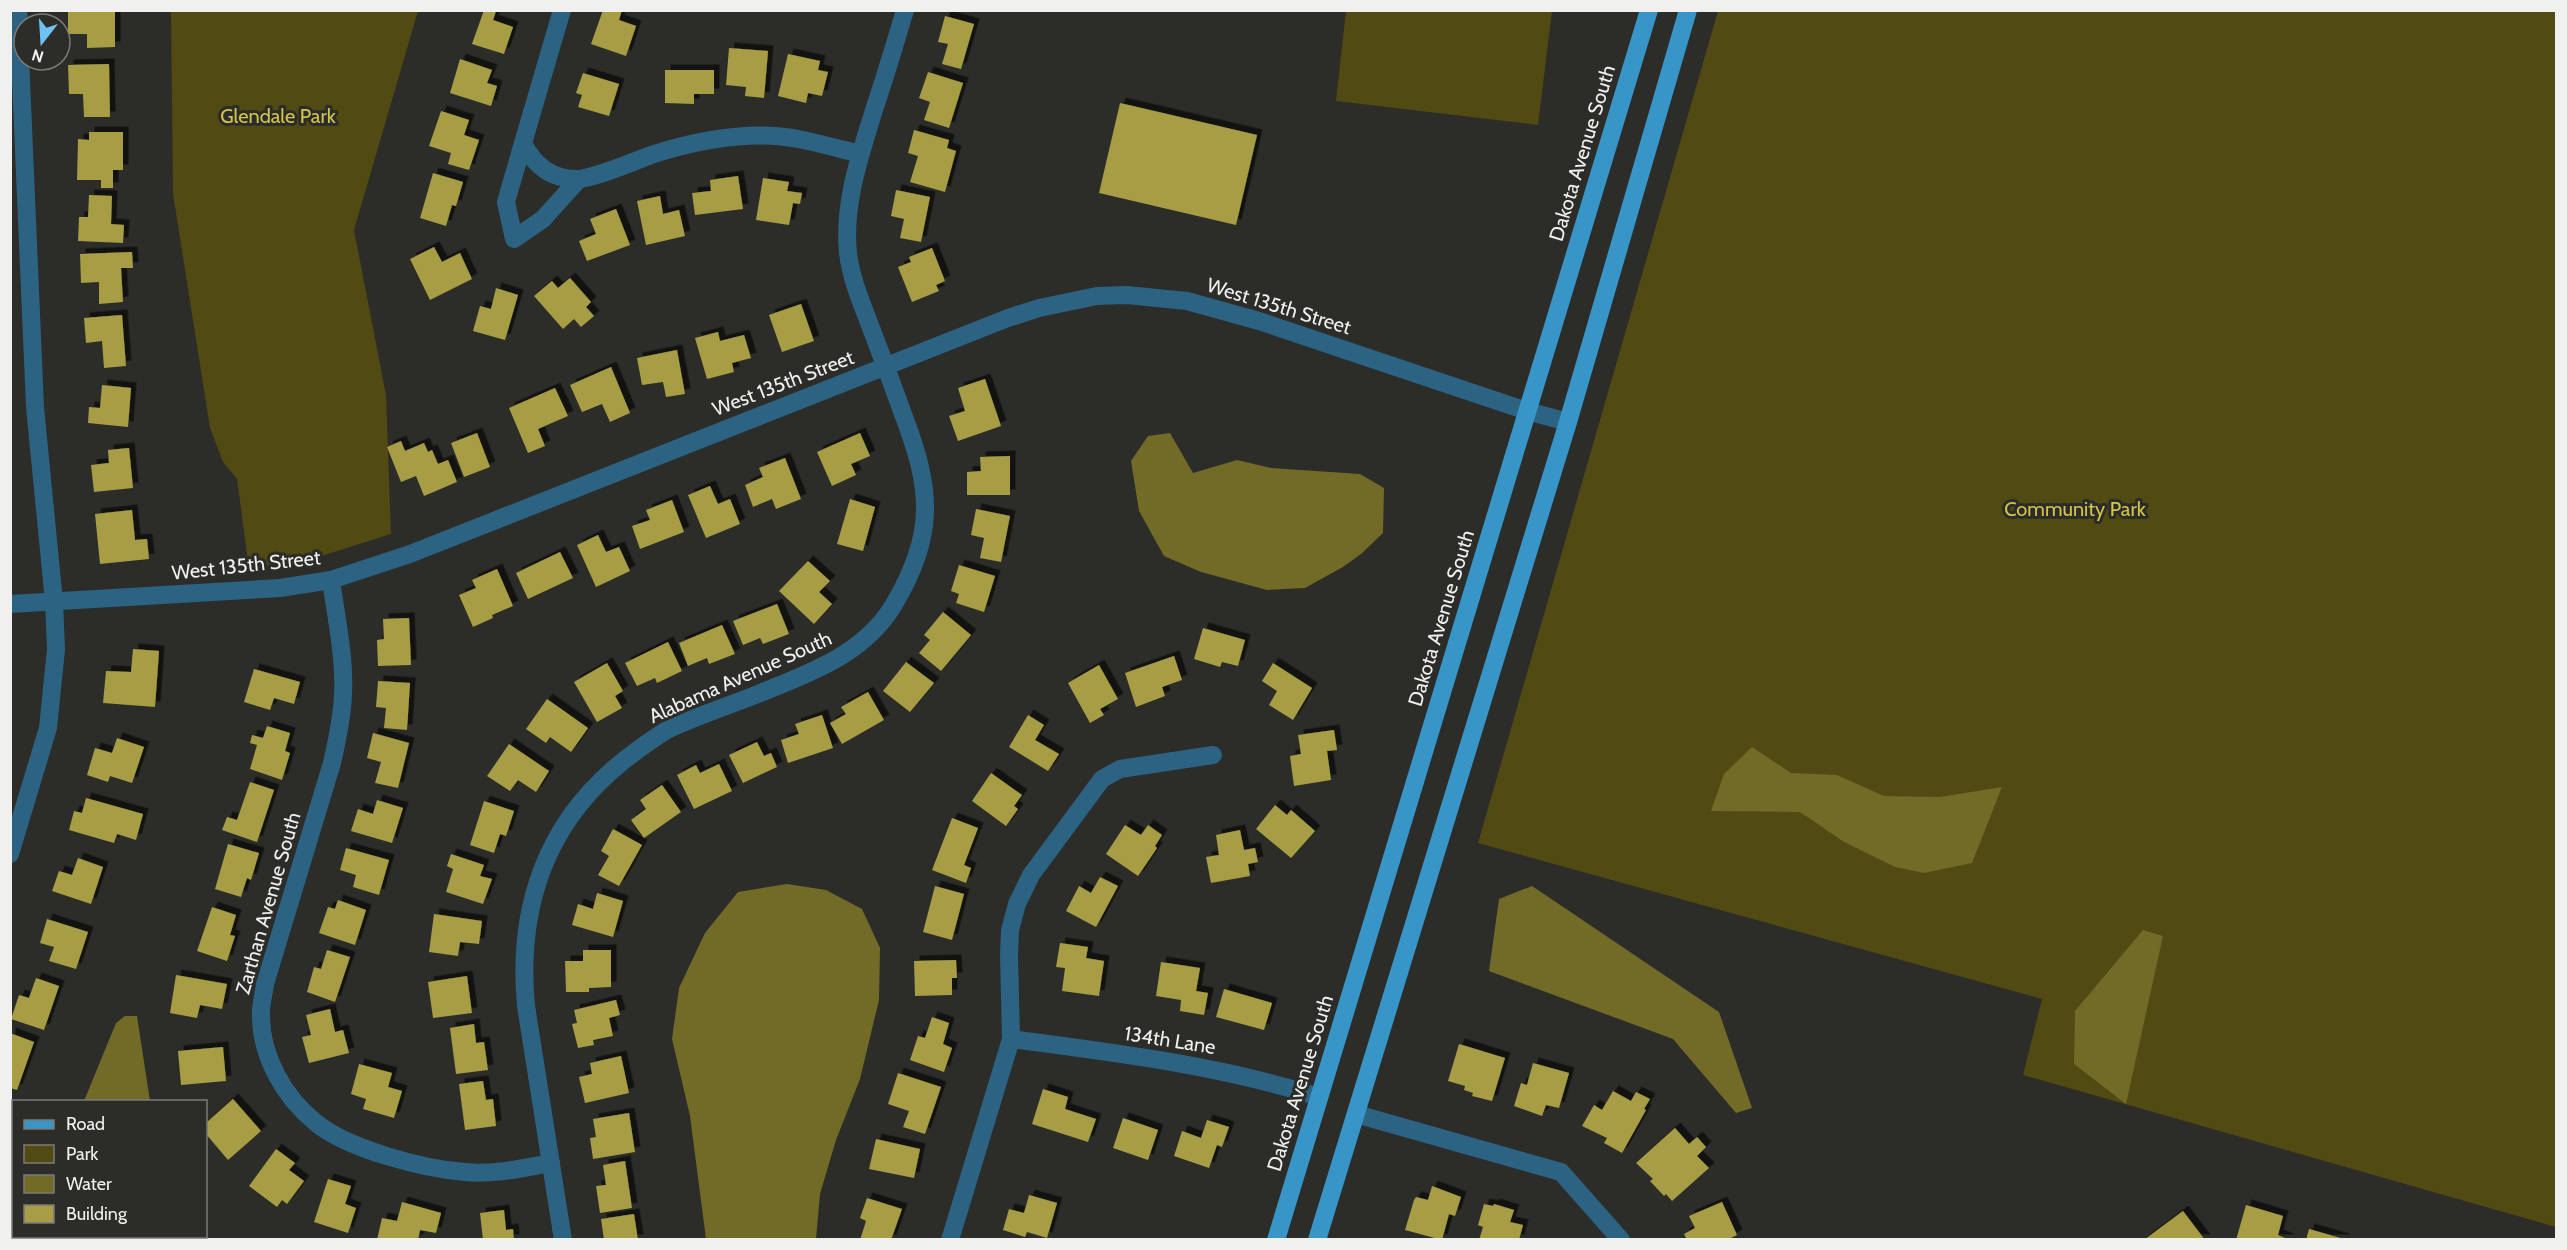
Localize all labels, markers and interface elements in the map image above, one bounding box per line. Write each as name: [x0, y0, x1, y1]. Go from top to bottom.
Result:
north arrow: [12, 12, 72, 72]
text: N: [30, 45, 46, 67]
street label: Dakota Avenue South: [1544, 62, 1620, 244]
park label: Glendale Park: [220, 104, 336, 128]
street label: West 135th Street: [1204, 273, 1354, 339]
street label: West 135th Street: [709, 345, 857, 421]
park label: Community Park: [2004, 497, 2146, 521]
street label: Dakota Avenue South: [1403, 527, 1479, 709]
street label: West 135th Street: [170, 545, 322, 585]
street label: Alabama Avenue South: [645, 626, 835, 728]
street label: Zarthan Avenue South: [231, 809, 305, 997]
street label: Dakota Avenue South: [1262, 992, 1338, 1174]
street label: 134th Lane: [1123, 1021, 1217, 1059]
legend: [12, 1100, 207, 1238]
text: Road: [66, 1113, 105, 1135]
text: Park: [66, 1143, 99, 1165]
text: Water: [66, 1173, 112, 1195]
text: Building: [66, 1203, 128, 1225]

